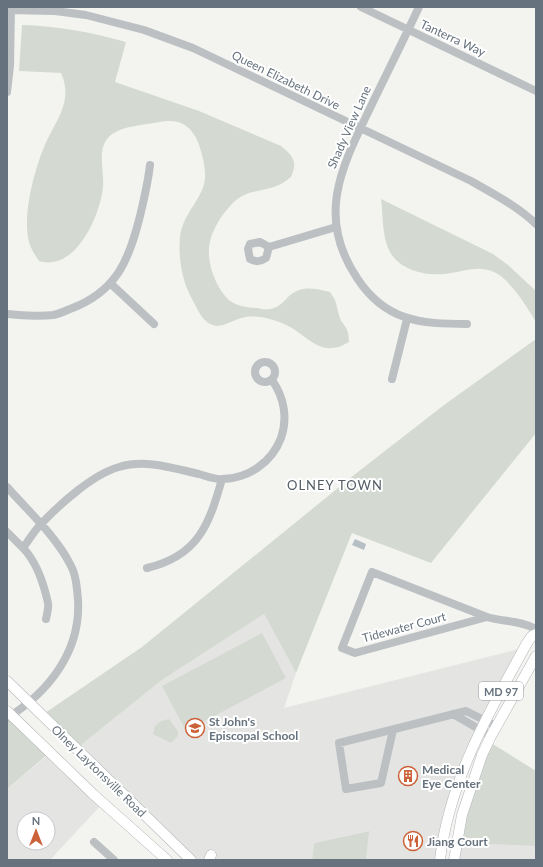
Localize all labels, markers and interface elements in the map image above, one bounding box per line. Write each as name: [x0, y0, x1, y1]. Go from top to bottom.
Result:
street label: Tanterra Way: [418, 16, 489, 60]
street label: Queen Elizabeth Drive: [230, 47, 342, 113]
street label: Shady View Lane: [324, 83, 374, 171]
district label: OLNEY TOWN: [287, 477, 383, 493]
street label: Tidewater Court: [361, 608, 448, 645]
road number: MD 97: [479, 682, 523, 700]
place label: St John's Episcopal School: [209, 714, 298, 743]
school or university icon: St John's Episcopal School: [184, 717, 206, 739]
street label: Olney Laytonsville Road: [48, 722, 150, 820]
place label: Medical Eye Center: [422, 762, 481, 791]
building icon: Medical Eye Center: [397, 765, 419, 787]
north arrow: [16, 811, 56, 851]
text: N: [32, 814, 40, 827]
restaurant icon: Jiang Court: [402, 830, 424, 852]
place label: Jiang Court: [427, 834, 488, 849]

